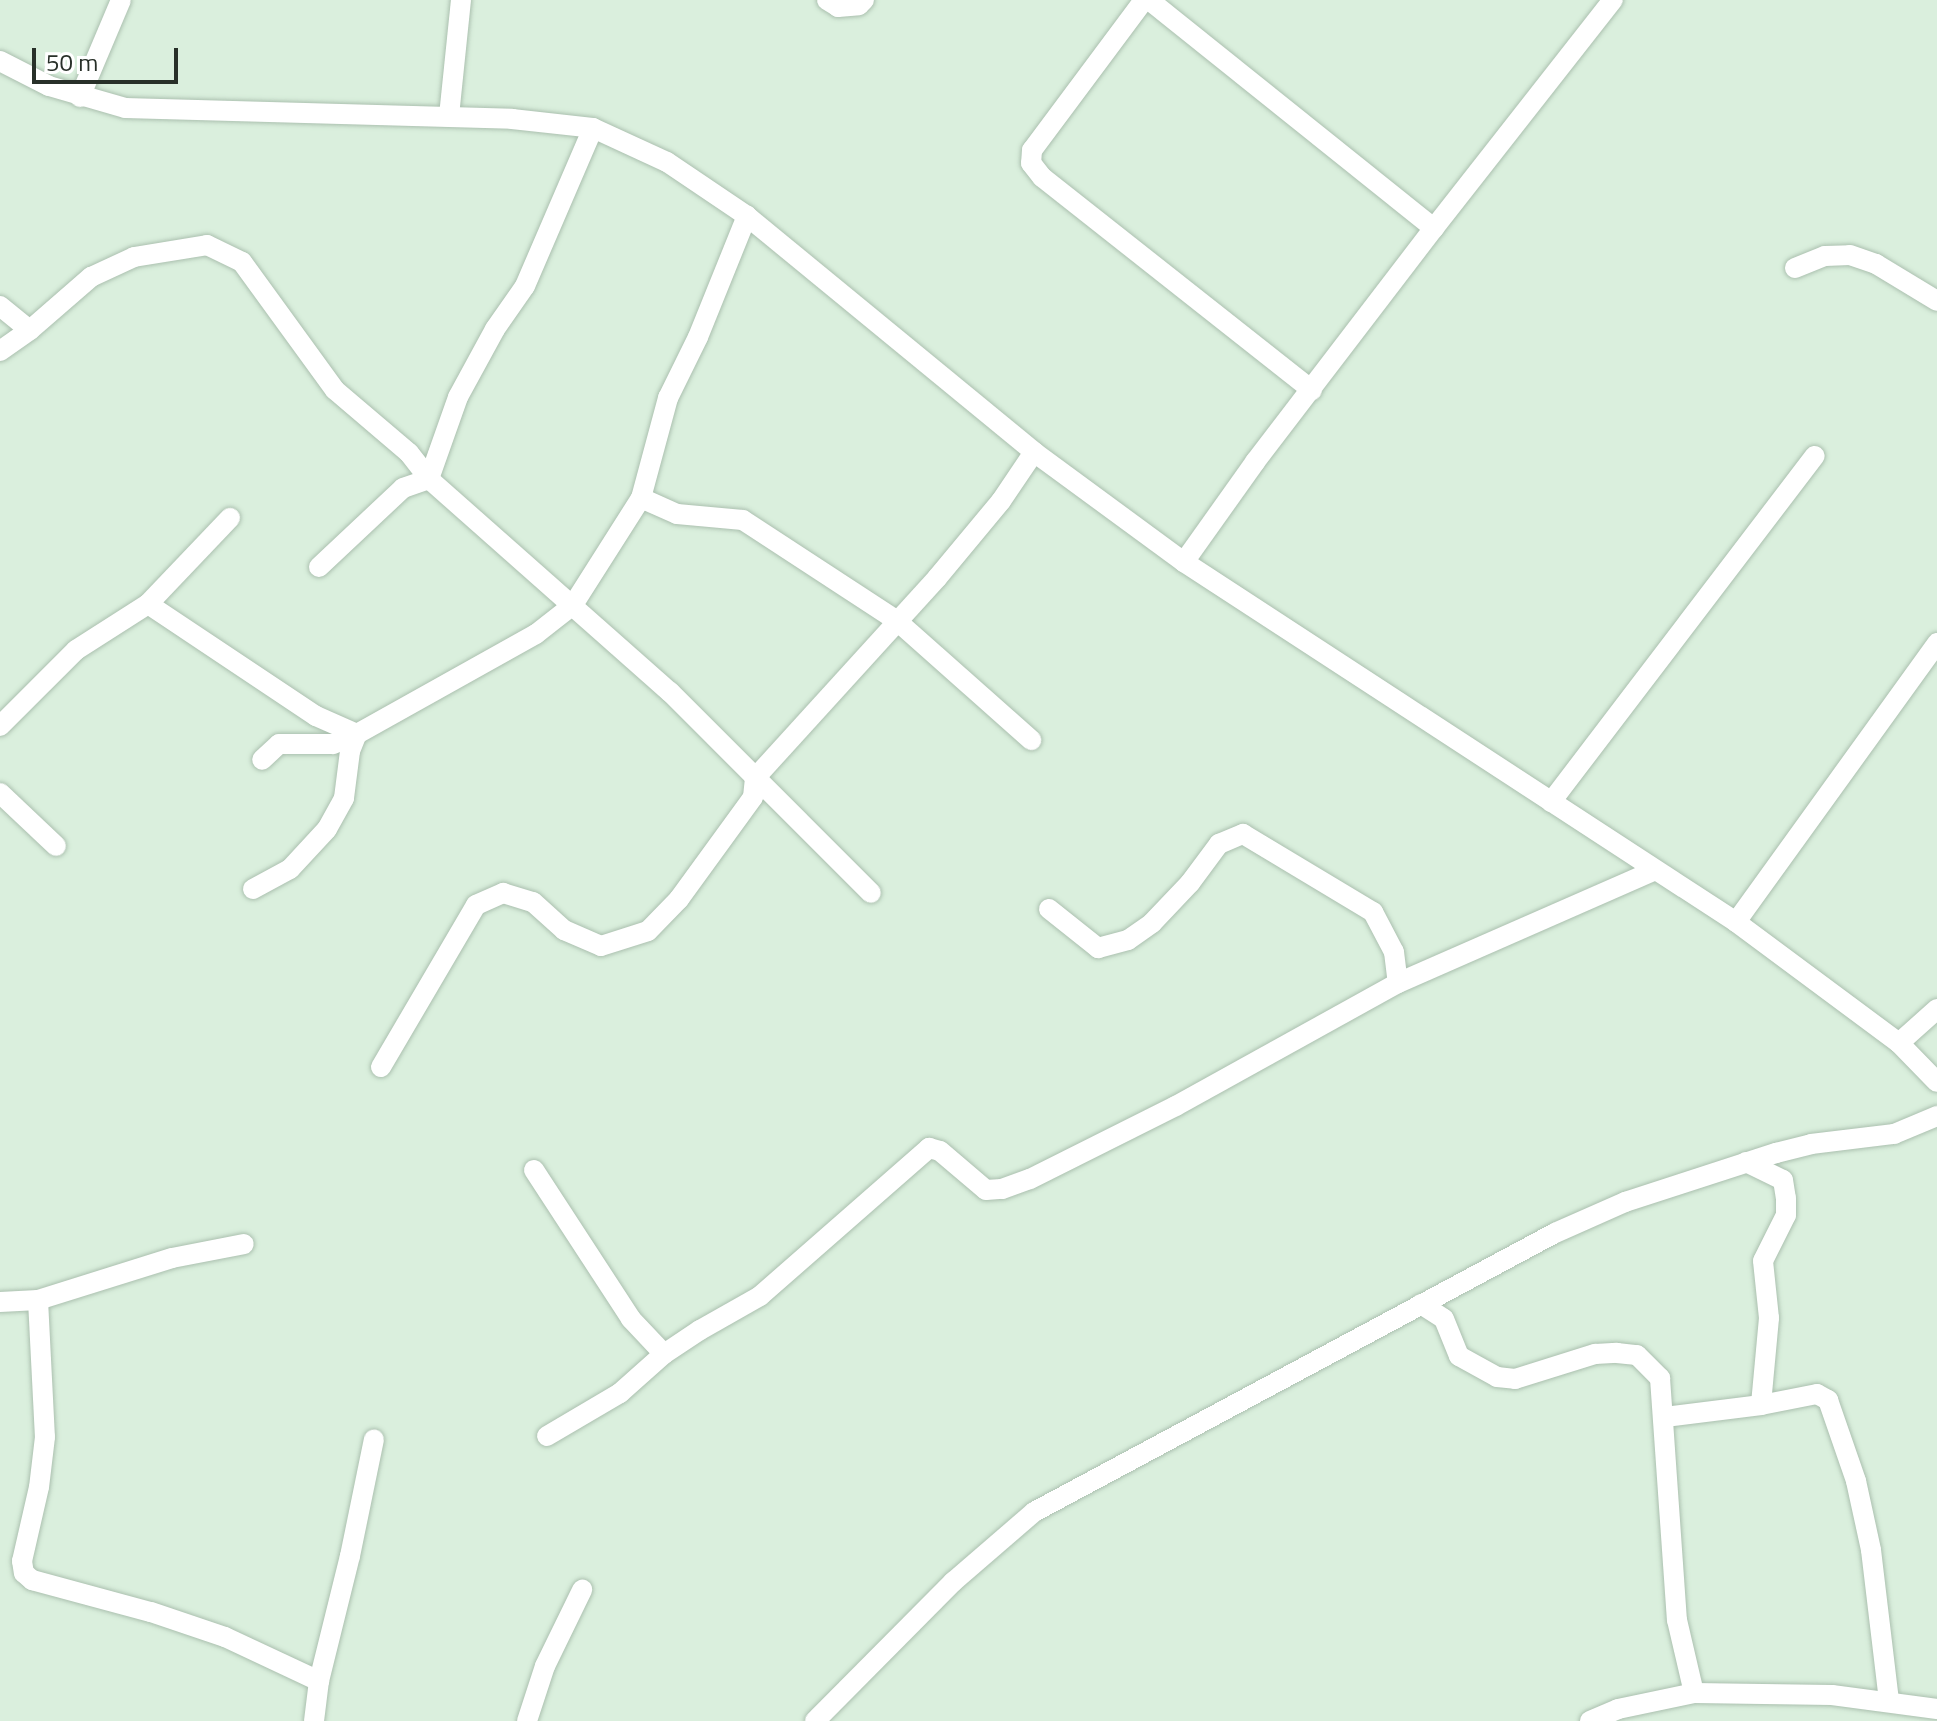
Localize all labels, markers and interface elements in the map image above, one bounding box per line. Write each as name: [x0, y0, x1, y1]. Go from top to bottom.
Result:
scale bar: [36, 32, 182, 82]
text: 50 m: [46, 44, 98, 80]

